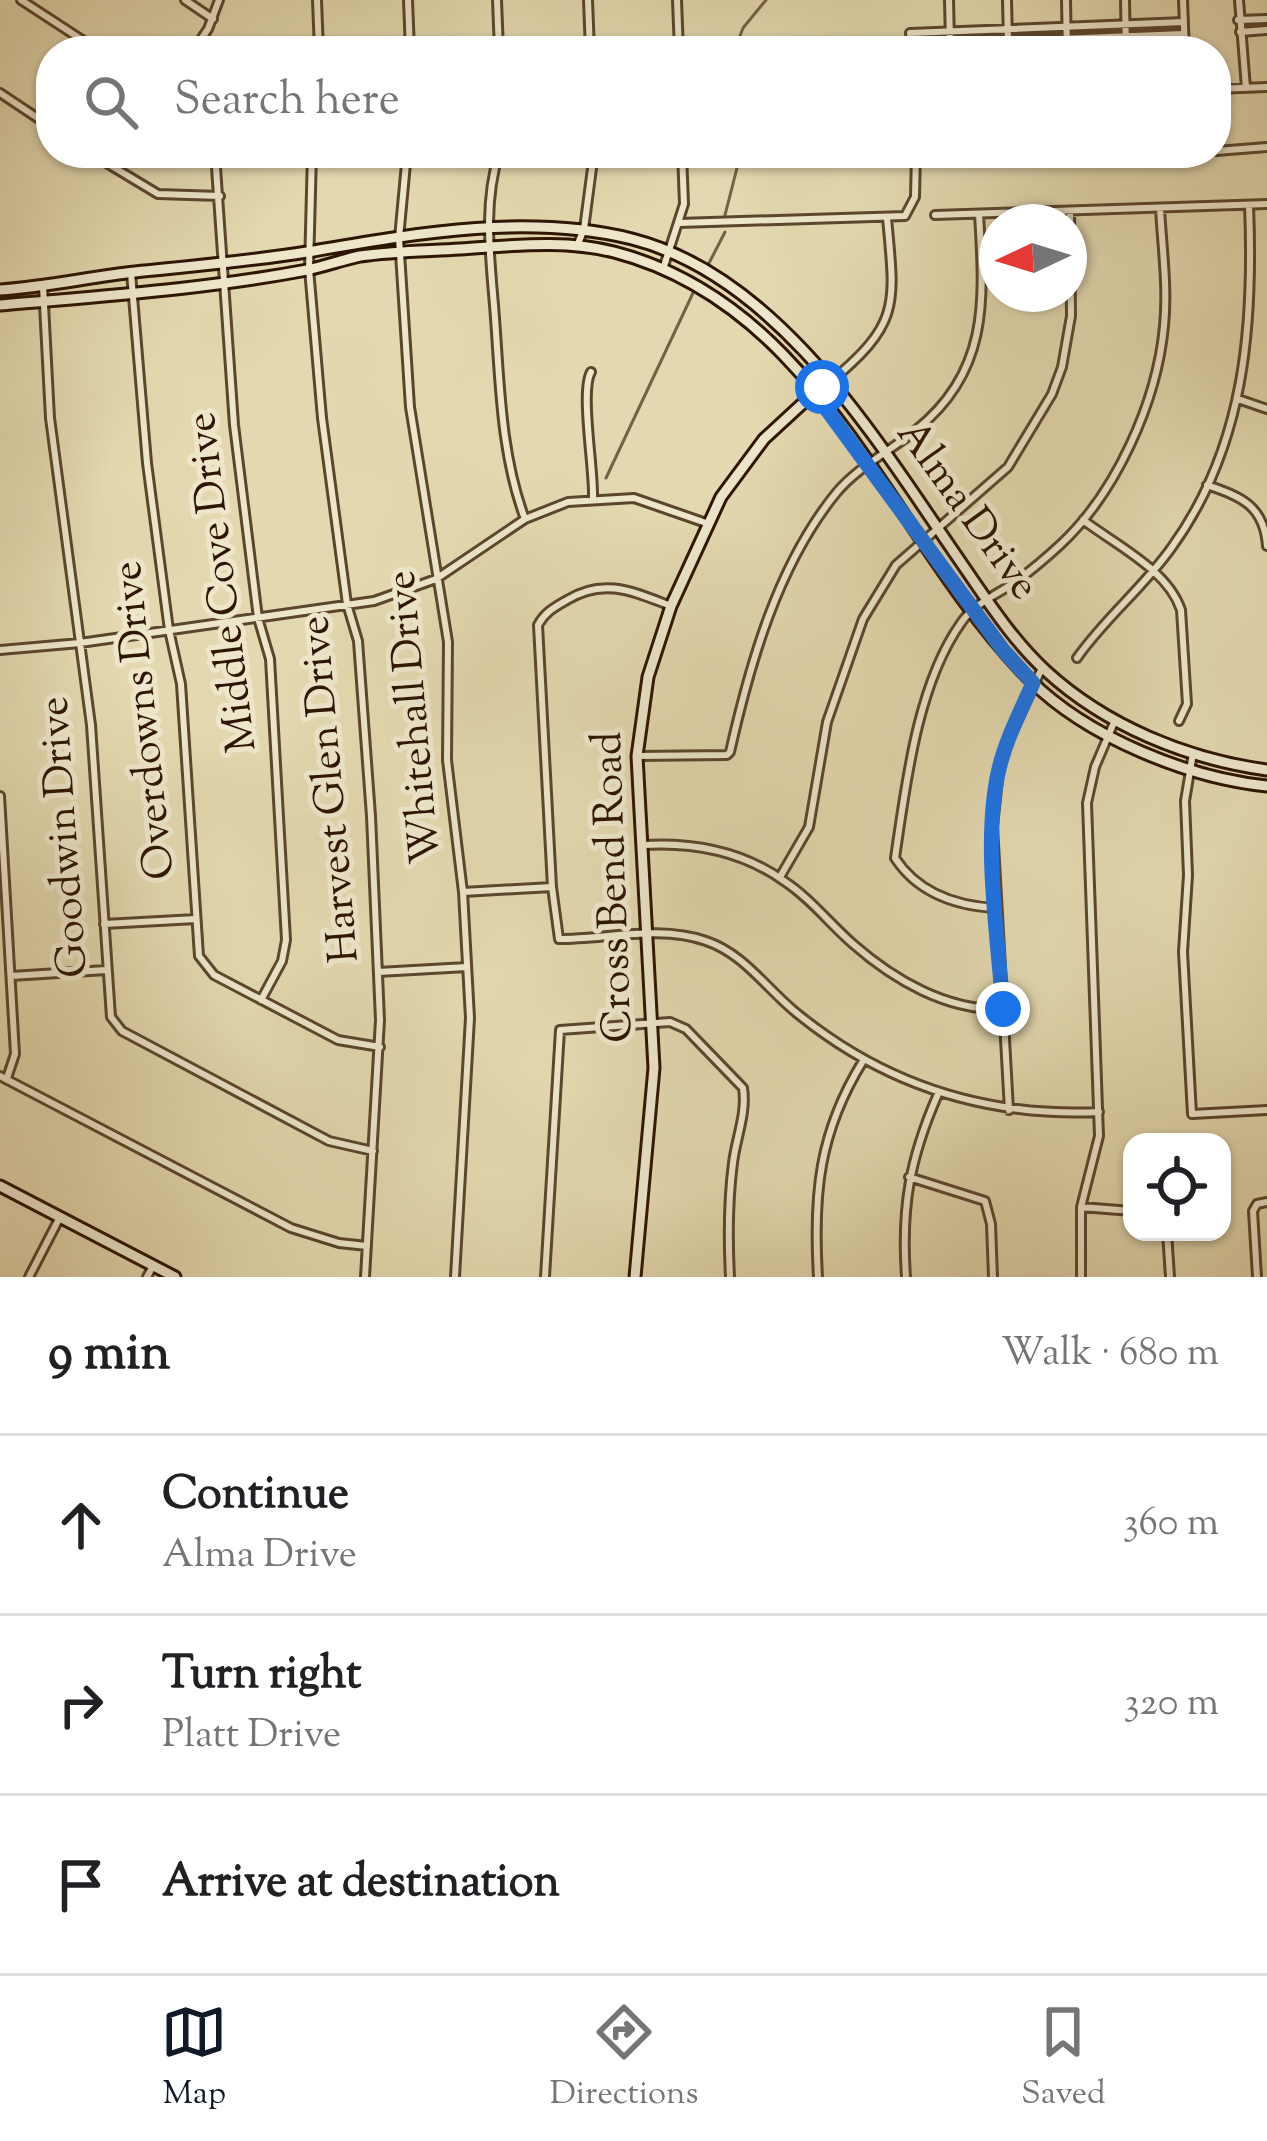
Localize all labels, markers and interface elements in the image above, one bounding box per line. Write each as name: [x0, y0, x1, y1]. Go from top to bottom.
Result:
search box: [36, 36, 1231, 168]
icon: search: [78, 69, 144, 135]
text: Search here: [174, 70, 400, 135]
north arrow: [979, 204, 1087, 312]
route start: [795, 360, 849, 414]
street label: Alma Drive: [880, 408, 1052, 614]
street label: Middle Cove Drive: [173, 409, 275, 755]
street label: Overdowns Drive: [99, 558, 193, 882]
street label: Whitehall Drive: [373, 568, 459, 866]
street label: Harvest Glen Drive: [287, 613, 377, 965]
street label: Goodwin Drive: [26, 694, 106, 980]
street label: Cross Bend Road: [580, 730, 650, 1044]
route end: [976, 982, 1030, 1036]
map controls: [1123, 1133, 1231, 1241]
button: locate: [1123, 1133, 1231, 1241]
text: 9 min: [48, 1319, 170, 1392]
text: Walk · 680 m: [1001, 1327, 1219, 1383]
text: Continue: [162, 1464, 349, 1529]
icon: ahead: [48, 1492, 114, 1558]
text: 360 m: [1123, 1497, 1219, 1553]
text: Alma Drive: [162, 1529, 357, 1585]
text: Turn right: [162, 1644, 361, 1709]
icon: right: [48, 1672, 114, 1738]
text: 320 m: [1124, 1677, 1219, 1733]
text: Platt Drive: [162, 1709, 341, 1765]
icon: arrive: [48, 1852, 114, 1918]
text: Arrive at destination: [162, 1852, 560, 1917]
tab: Map: [161, 1999, 227, 2119]
tab: Directions: [550, 1999, 699, 2119]
tab: Saved: [1021, 1999, 1106, 2119]

